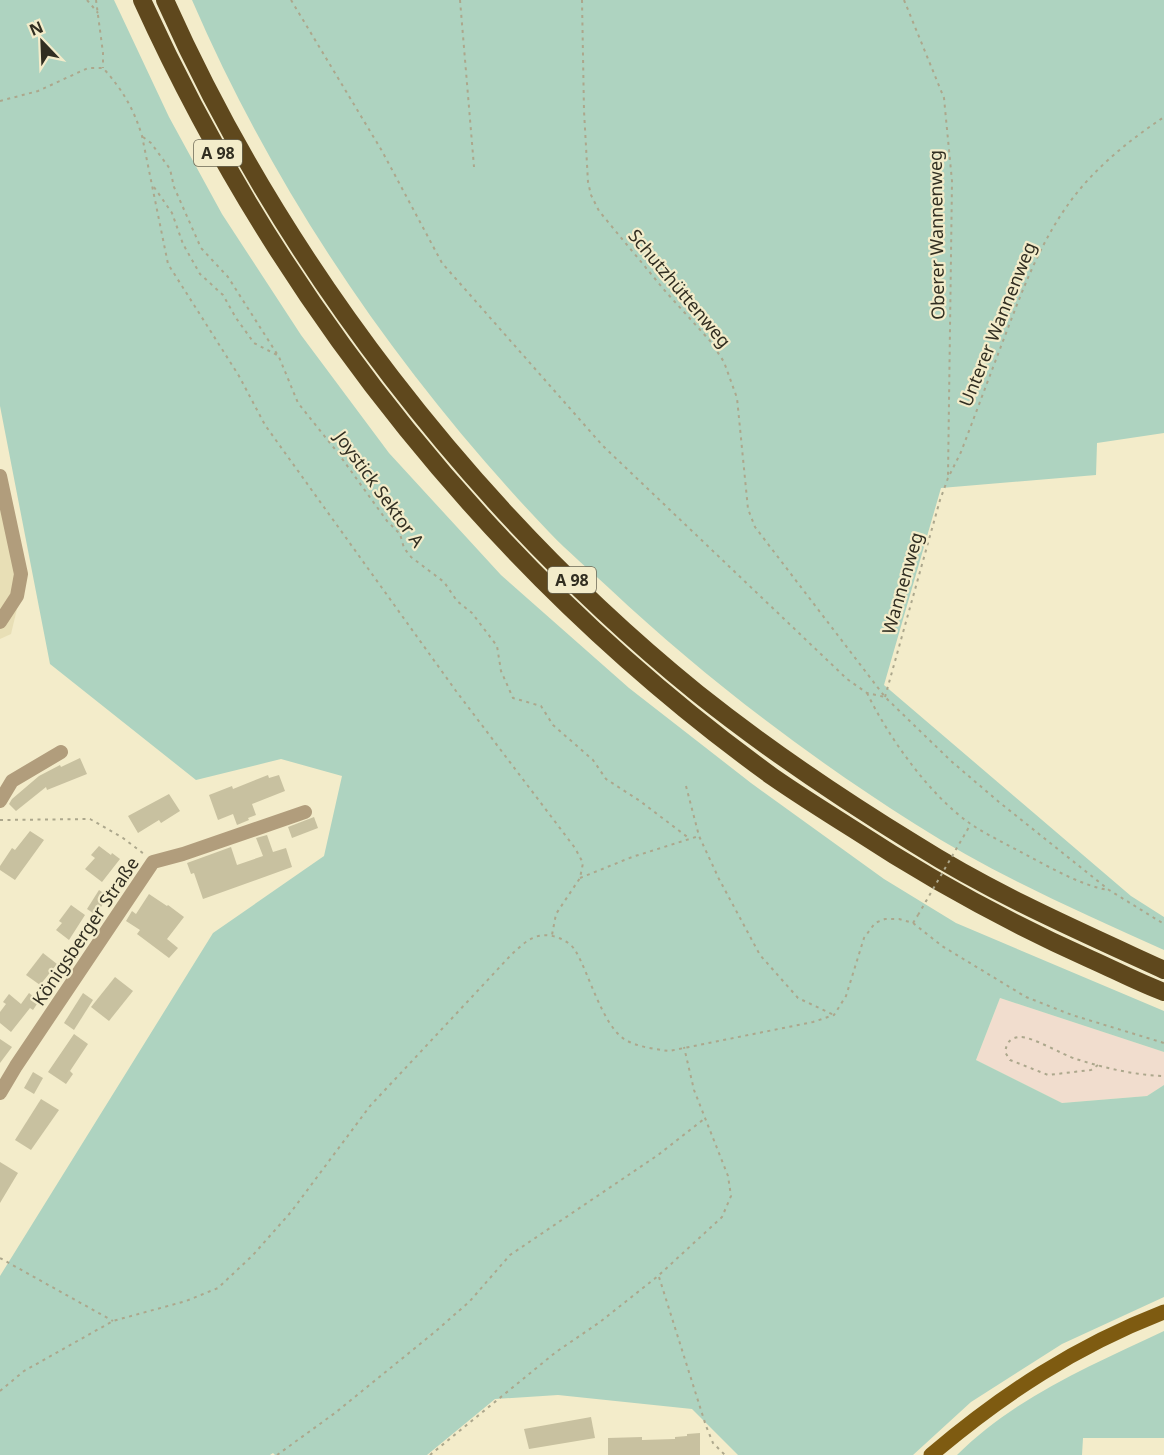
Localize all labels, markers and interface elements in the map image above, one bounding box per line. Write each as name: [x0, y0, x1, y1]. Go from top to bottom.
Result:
north arrow: [12, 12, 72, 72]
text: N: [26, 16, 46, 41]
road number: A 98: [194, 140, 242, 166]
street label: Oberer Wannenweg: [923, 150, 949, 320]
street label: Schutzhüttenweg: [623, 224, 737, 352]
street label: Unterer Wannenweg: [953, 238, 1041, 410]
street label: Joystick Sektor A: [329, 425, 431, 552]
street label: Wannenweg: [876, 529, 928, 637]
road number: A 98: [548, 567, 596, 593]
street label: Königsberger Straße: [26, 852, 144, 1010]

